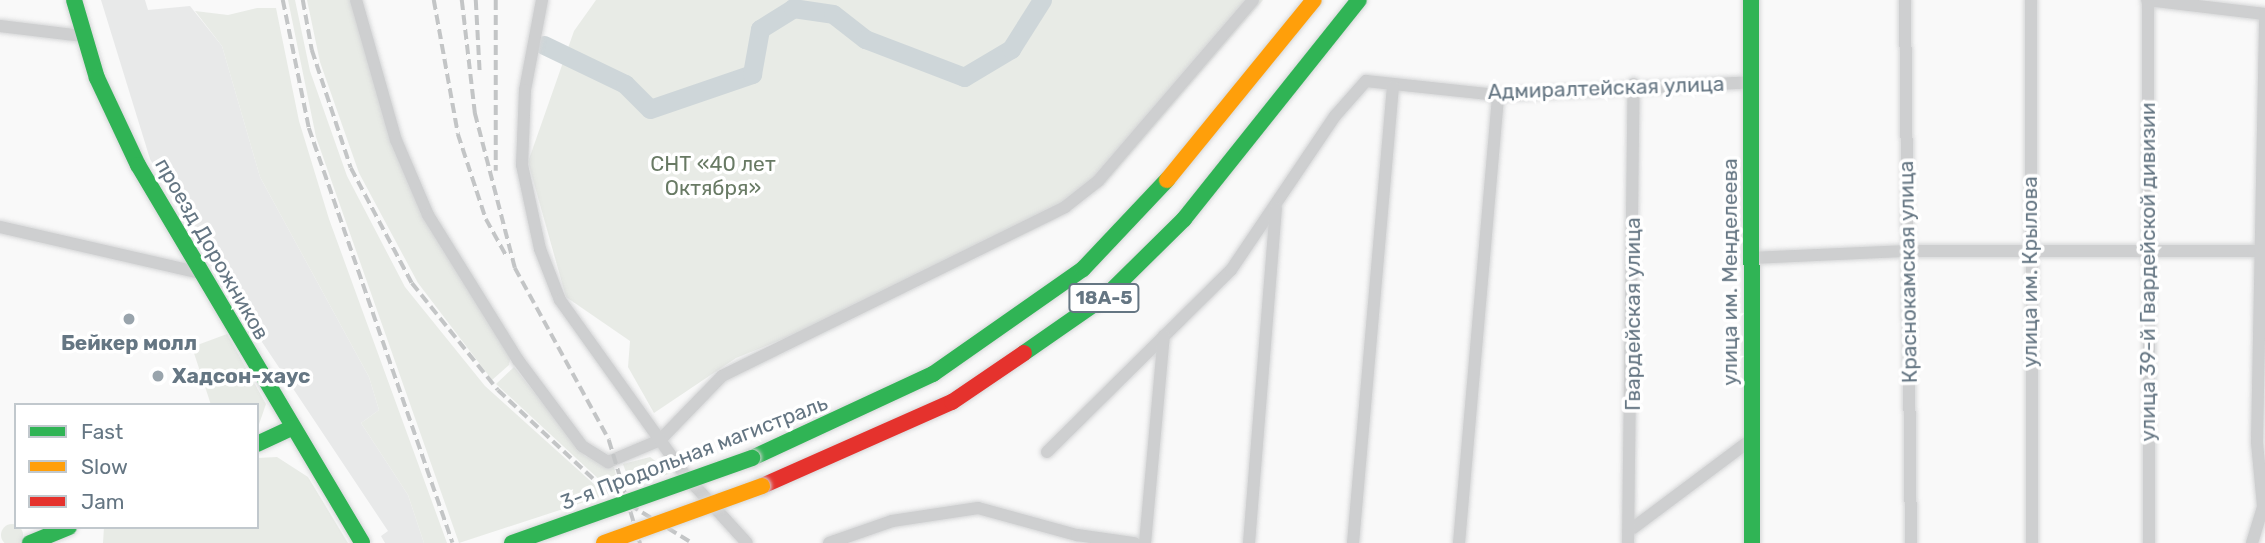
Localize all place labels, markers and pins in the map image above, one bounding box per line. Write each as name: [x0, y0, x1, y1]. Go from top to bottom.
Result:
marker: Бейкер молл: [121, 311, 137, 327]
place label: Бейкер молл: [61, 330, 197, 356]
place label: Хадсон-хаус: [172, 363, 310, 389]
marker: Хадсон-хаус: [150, 368, 166, 384]

